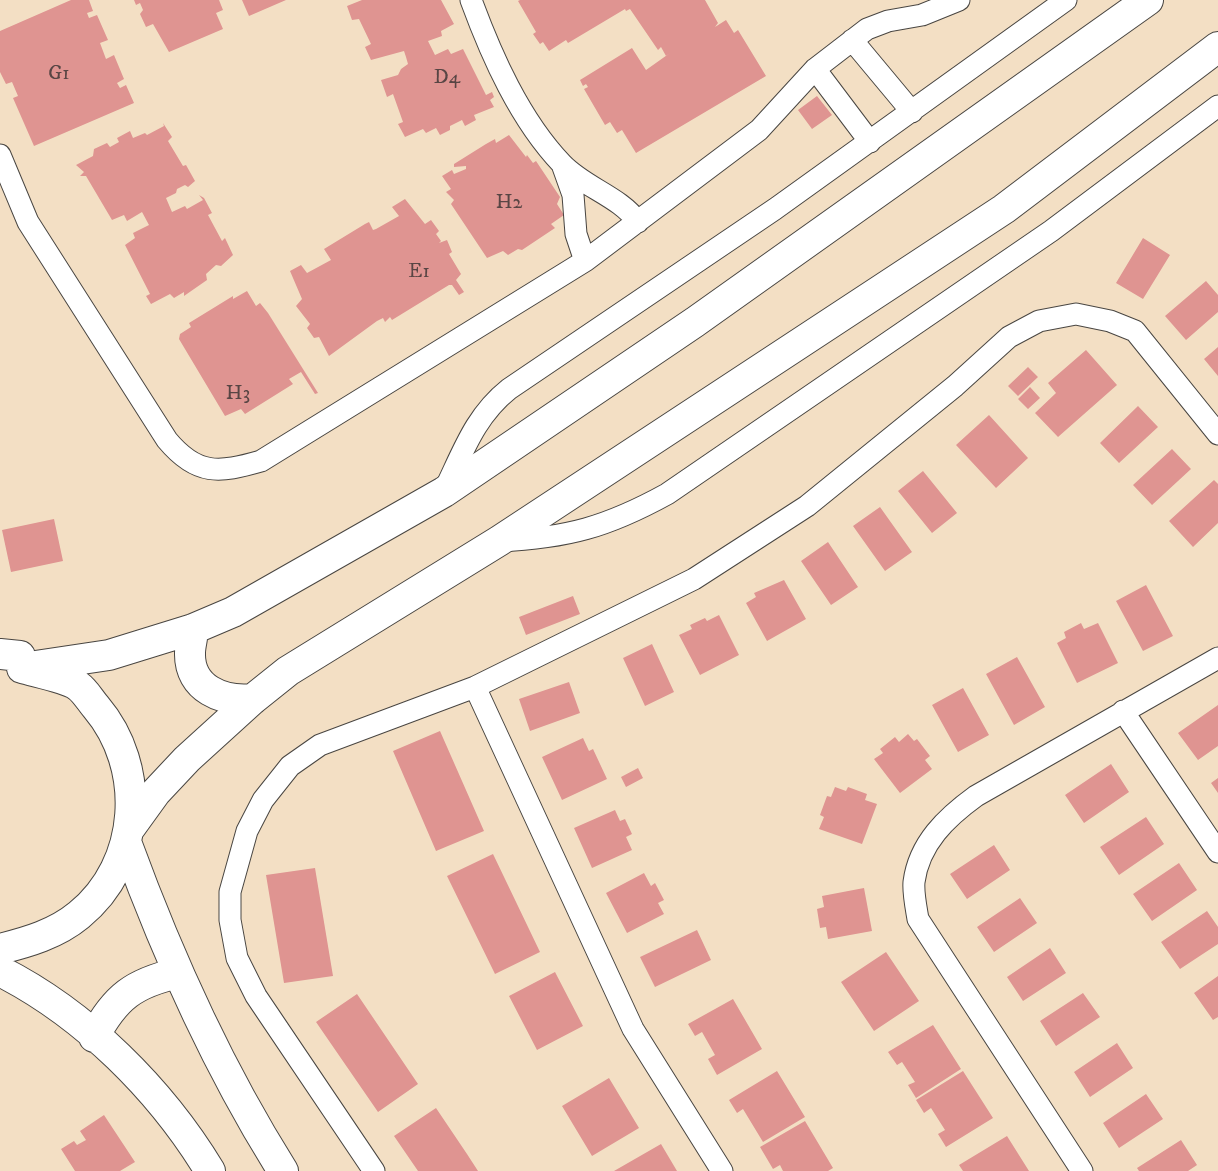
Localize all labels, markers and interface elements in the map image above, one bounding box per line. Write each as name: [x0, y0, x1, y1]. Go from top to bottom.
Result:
house number: G1: [48, 63, 70, 87]
house number: D4: [434, 67, 460, 91]
house number: H2: [496, 192, 522, 216]
house number: E1: [408, 261, 430, 285]
house number: H3: [226, 383, 250, 407]

